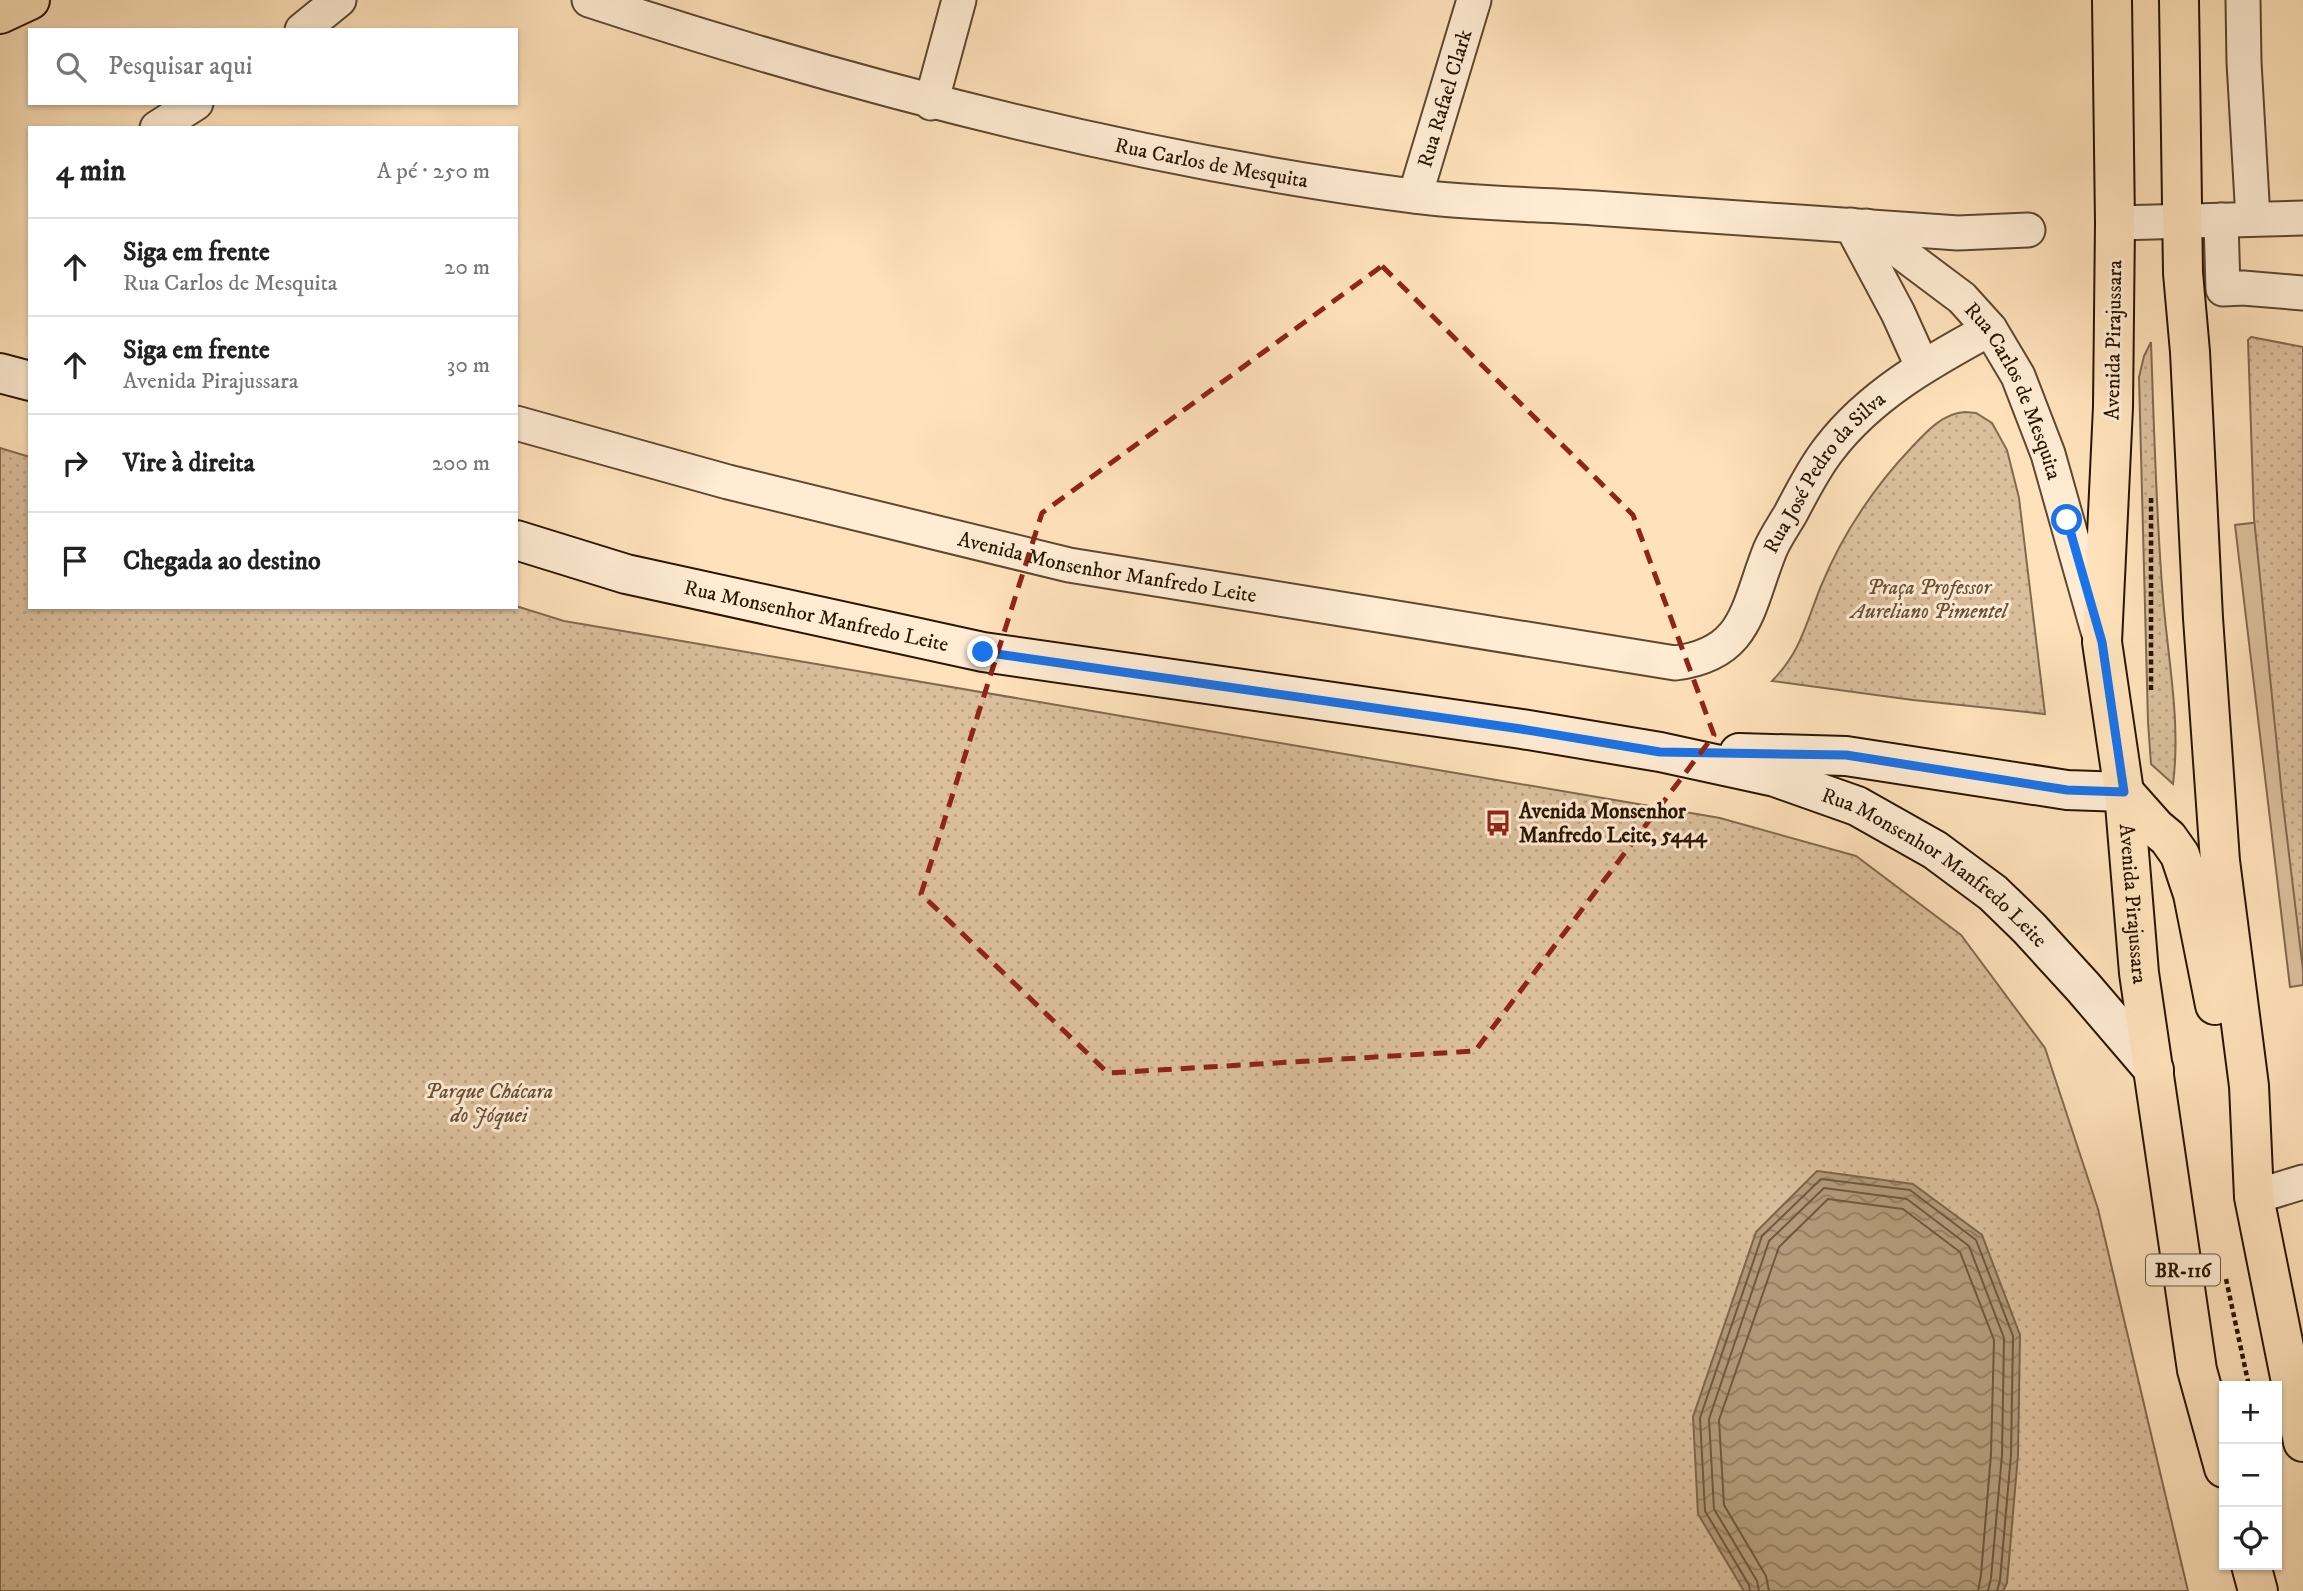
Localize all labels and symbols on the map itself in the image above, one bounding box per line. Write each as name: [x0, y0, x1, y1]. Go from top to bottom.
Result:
street label: Rua Rafael Clark: [1412, 26, 1479, 171]
street label: Rua Carlos de Mesquita: [1112, 133, 1310, 194]
street label: Avenida Pirajussara: [2100, 260, 2128, 420]
street label: Rua Carlos de Mesquita: [1958, 297, 2067, 483]
street label: Rua José Pedro da Silva: [1758, 386, 1891, 558]
route start: [2051, 504, 2082, 535]
street label: Avenida Monsenhor Manfredo Leite: [955, 526, 1259, 609]
street label: Rua Monsenhor Manfredo Leite: [682, 575, 951, 658]
park label: Praça Professor Aureliano Pimentel: [1849, 575, 2010, 625]
route end: [967, 636, 998, 667]
street label: Rua Monsenhor Manfredo Leite: [1818, 782, 2053, 953]
place label: Avenida Monsenhor Manfredo Leite, 5444: [1518, 799, 1708, 849]
bus stop icon: Avenida Monsenhor Manfredo Leite, 5444: [1483, 808, 1513, 838]
street label: Avenida Pirajussara: [2113, 823, 2152, 986]
park label: Parque Chácara do Jóquei: [425, 1079, 553, 1130]
road number: BR-116: [2146, 1254, 2220, 1286]

